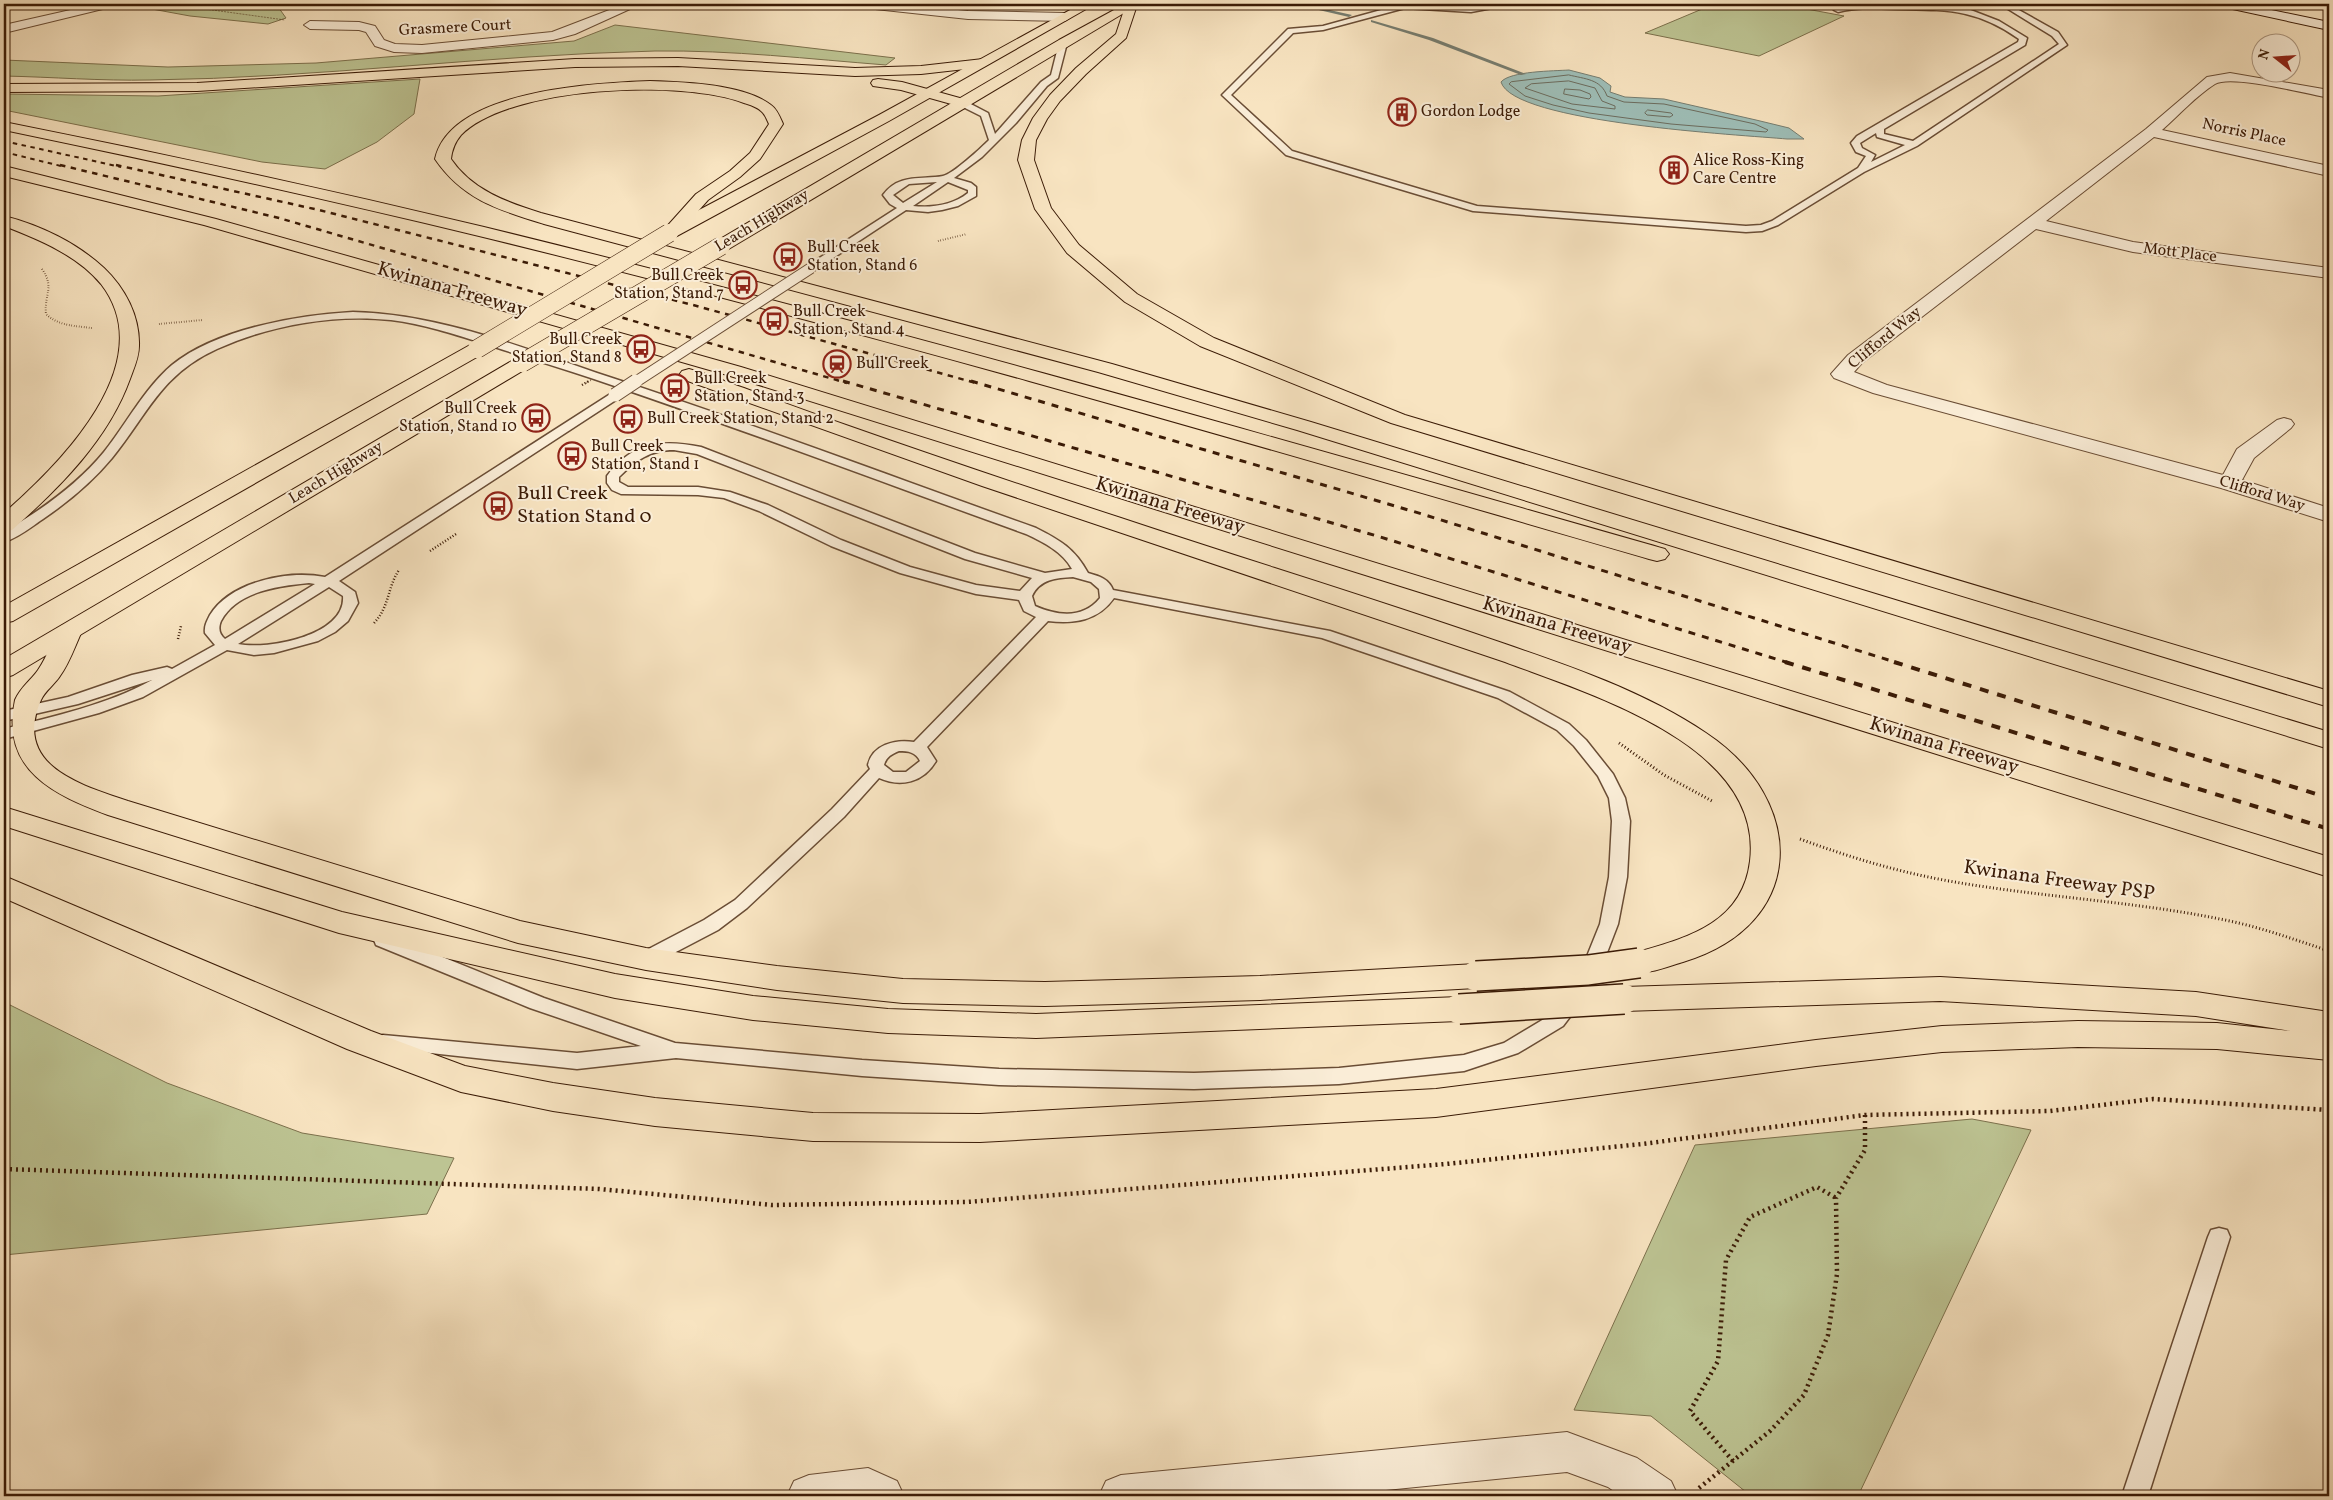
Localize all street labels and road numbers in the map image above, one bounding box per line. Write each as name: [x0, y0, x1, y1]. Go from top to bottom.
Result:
street label: Grasmere Court: [398, 14, 512, 42]
street label: Norris Place: [2200, 113, 2288, 153]
street label: Leach Highway: [711, 184, 814, 258]
street label: Mott Place: [2142, 238, 2218, 268]
street label: Kwinana Freeway: [374, 255, 530, 325]
street label: Clifford Way: [1844, 301, 1927, 374]
street label: Leach Highway: [285, 436, 388, 510]
street label: Kwinana Freeway: [1092, 470, 1248, 542]
street label: Clifford Way: [2216, 471, 2308, 518]
street label: Kwinana Freeway: [1479, 590, 1635, 662]
street label: Kwinana Freeway: [1866, 710, 2022, 782]
street label: Kwinana Freeway PSP: [1962, 854, 2156, 908]

